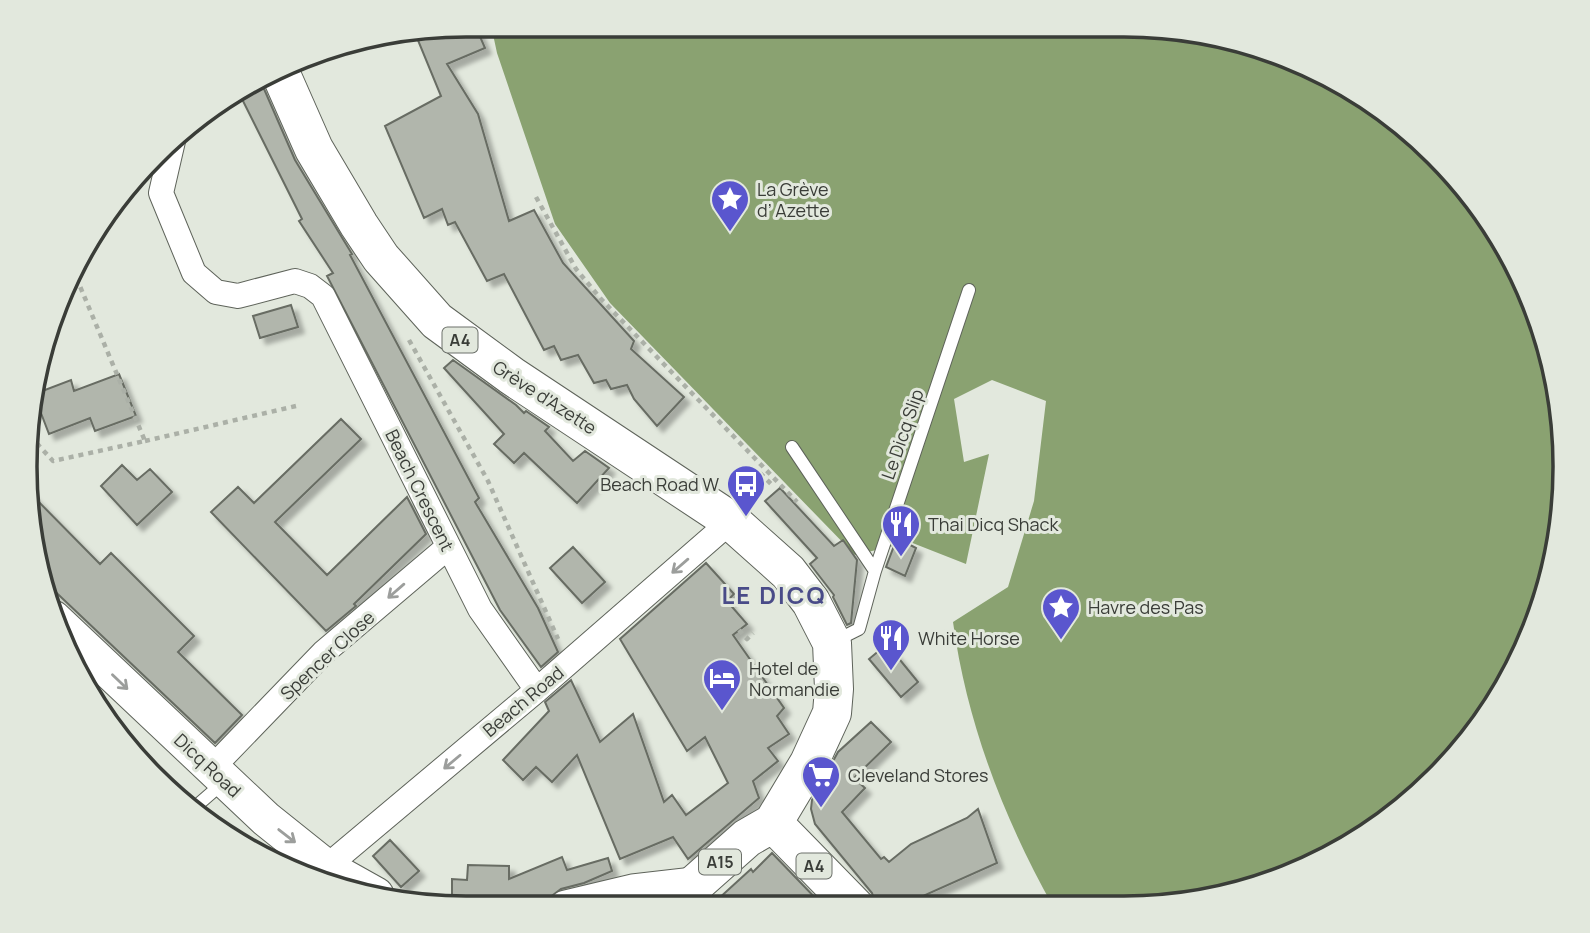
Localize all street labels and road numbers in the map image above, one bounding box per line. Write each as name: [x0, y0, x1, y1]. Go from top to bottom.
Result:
road number: A4: [442, 328, 477, 352]
street label: Grève d'Azette: [488, 354, 602, 440]
street label: Le Dicq Slip: [875, 386, 929, 482]
street label: Beach Crescent: [380, 425, 460, 555]
street label: Spencer Close: [275, 605, 379, 705]
street label: Beach Road: [478, 660, 568, 742]
street label: Dicq Road: [169, 728, 247, 802]
road number: A15: [699, 849, 741, 874]
road number: A4: [796, 853, 832, 878]

